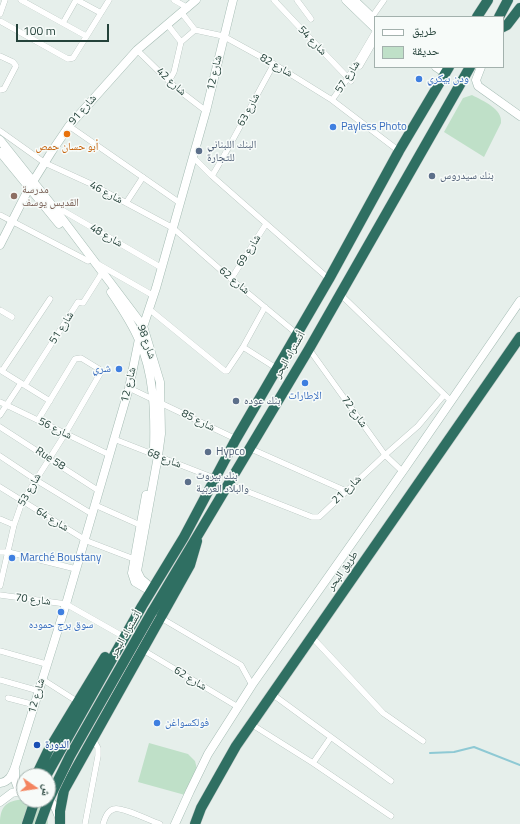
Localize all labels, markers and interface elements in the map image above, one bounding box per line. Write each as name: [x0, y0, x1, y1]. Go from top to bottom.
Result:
scale bar: [18, 16, 111, 42]
legend: [374, 16, 504, 68]
text: 100 m: [23, 21, 56, 40]
text: طريق: [412, 21, 437, 40]
street label: شارع 54: [295, 24, 329, 58]
text: حديقة: [412, 41, 440, 60]
street label: شارع 82: [257, 51, 295, 81]
street label: شارع 12: [205, 54, 225, 92]
street label: شارع 57: [333, 58, 363, 96]
street label: شارع 42: [153, 65, 189, 99]
place label: ودن بيكري: [427, 72, 469, 86]
marker: ودن بيكري: [414, 74, 424, 84]
street label: شارع 63: [235, 91, 263, 129]
street label: شارع 91: [66, 92, 100, 128]
place label: Payless Photo: [341, 120, 407, 134]
marker: Payless Photo: [328, 122, 338, 132]
marker: أبو حسان حمص: [62, 129, 72, 139]
place label: البنك اللبناني للتجارة: [207, 138, 256, 164]
place label: أبو حسان حمص: [36, 140, 98, 154]
marker: البنك اللبناني للتجارة: [194, 146, 204, 156]
place label: بنك سيدروس: [440, 169, 494, 183]
marker: بنك سيدروس: [427, 171, 437, 181]
street label: شارع 46: [87, 179, 125, 207]
place label: مدرسة القديس يوسف: [22, 183, 79, 209]
marker: مدرسة القديس يوسف: [9, 191, 19, 201]
street label: شارع 48: [87, 221, 125, 251]
street label: شارع 69: [234, 232, 264, 270]
street label: شارع 62: [216, 264, 252, 298]
street label: شارع 51: [47, 309, 77, 347]
street label: شارع 98: [134, 323, 158, 361]
street label: أتستراد البحر: [271, 329, 309, 381]
place label: شري: [93, 362, 111, 376]
marker: شري: [114, 364, 124, 374]
street label: شارع 12: [119, 366, 139, 404]
marker: الإطارات: [300, 378, 310, 388]
place label: الإطارات: [288, 389, 322, 403]
place label: بنك عوده: [244, 394, 280, 408]
street label: شارع 72: [338, 394, 370, 430]
marker: بنك عوده: [231, 396, 241, 406]
street label: شارع 85: [179, 407, 217, 435]
street label: شارع 56: [36, 415, 74, 443]
street label: Rue 58: [33, 445, 67, 473]
place label: Hypco: [216, 445, 245, 459]
street label: شارع 68: [145, 446, 183, 472]
marker: Hypco: [203, 447, 213, 457]
place label: بنك بيروت والبلاد العربية: [196, 469, 249, 495]
street label: شارع 53: [15, 471, 45, 509]
street label: شارع 21: [330, 473, 364, 507]
marker: بنك بيروت والبلاد العربية: [183, 477, 193, 487]
street label: شارع 64: [33, 505, 71, 535]
street label: طريق البحر: [325, 549, 361, 593]
place label: Marché Boustany: [20, 551, 101, 565]
marker: Marché Boustany: [7, 553, 17, 563]
street label: شارع 70: [15, 591, 51, 609]
marker: سوق برج حموده: [56, 607, 66, 617]
street label: أتستراد البحر: [107, 608, 145, 660]
place label: سوق برج حموده: [29, 618, 93, 632]
street label: شارع 62: [171, 664, 209, 694]
street label: شارع 12: [26, 677, 48, 715]
place label: فولكسواغن: [165, 716, 209, 730]
marker: فولكسواغن: [152, 718, 162, 728]
place label: الدورة: [45, 738, 69, 752]
marker: الدورة: [32, 740, 42, 750]
north arrow: [16, 768, 56, 808]
text: ش: [38, 783, 56, 798]

